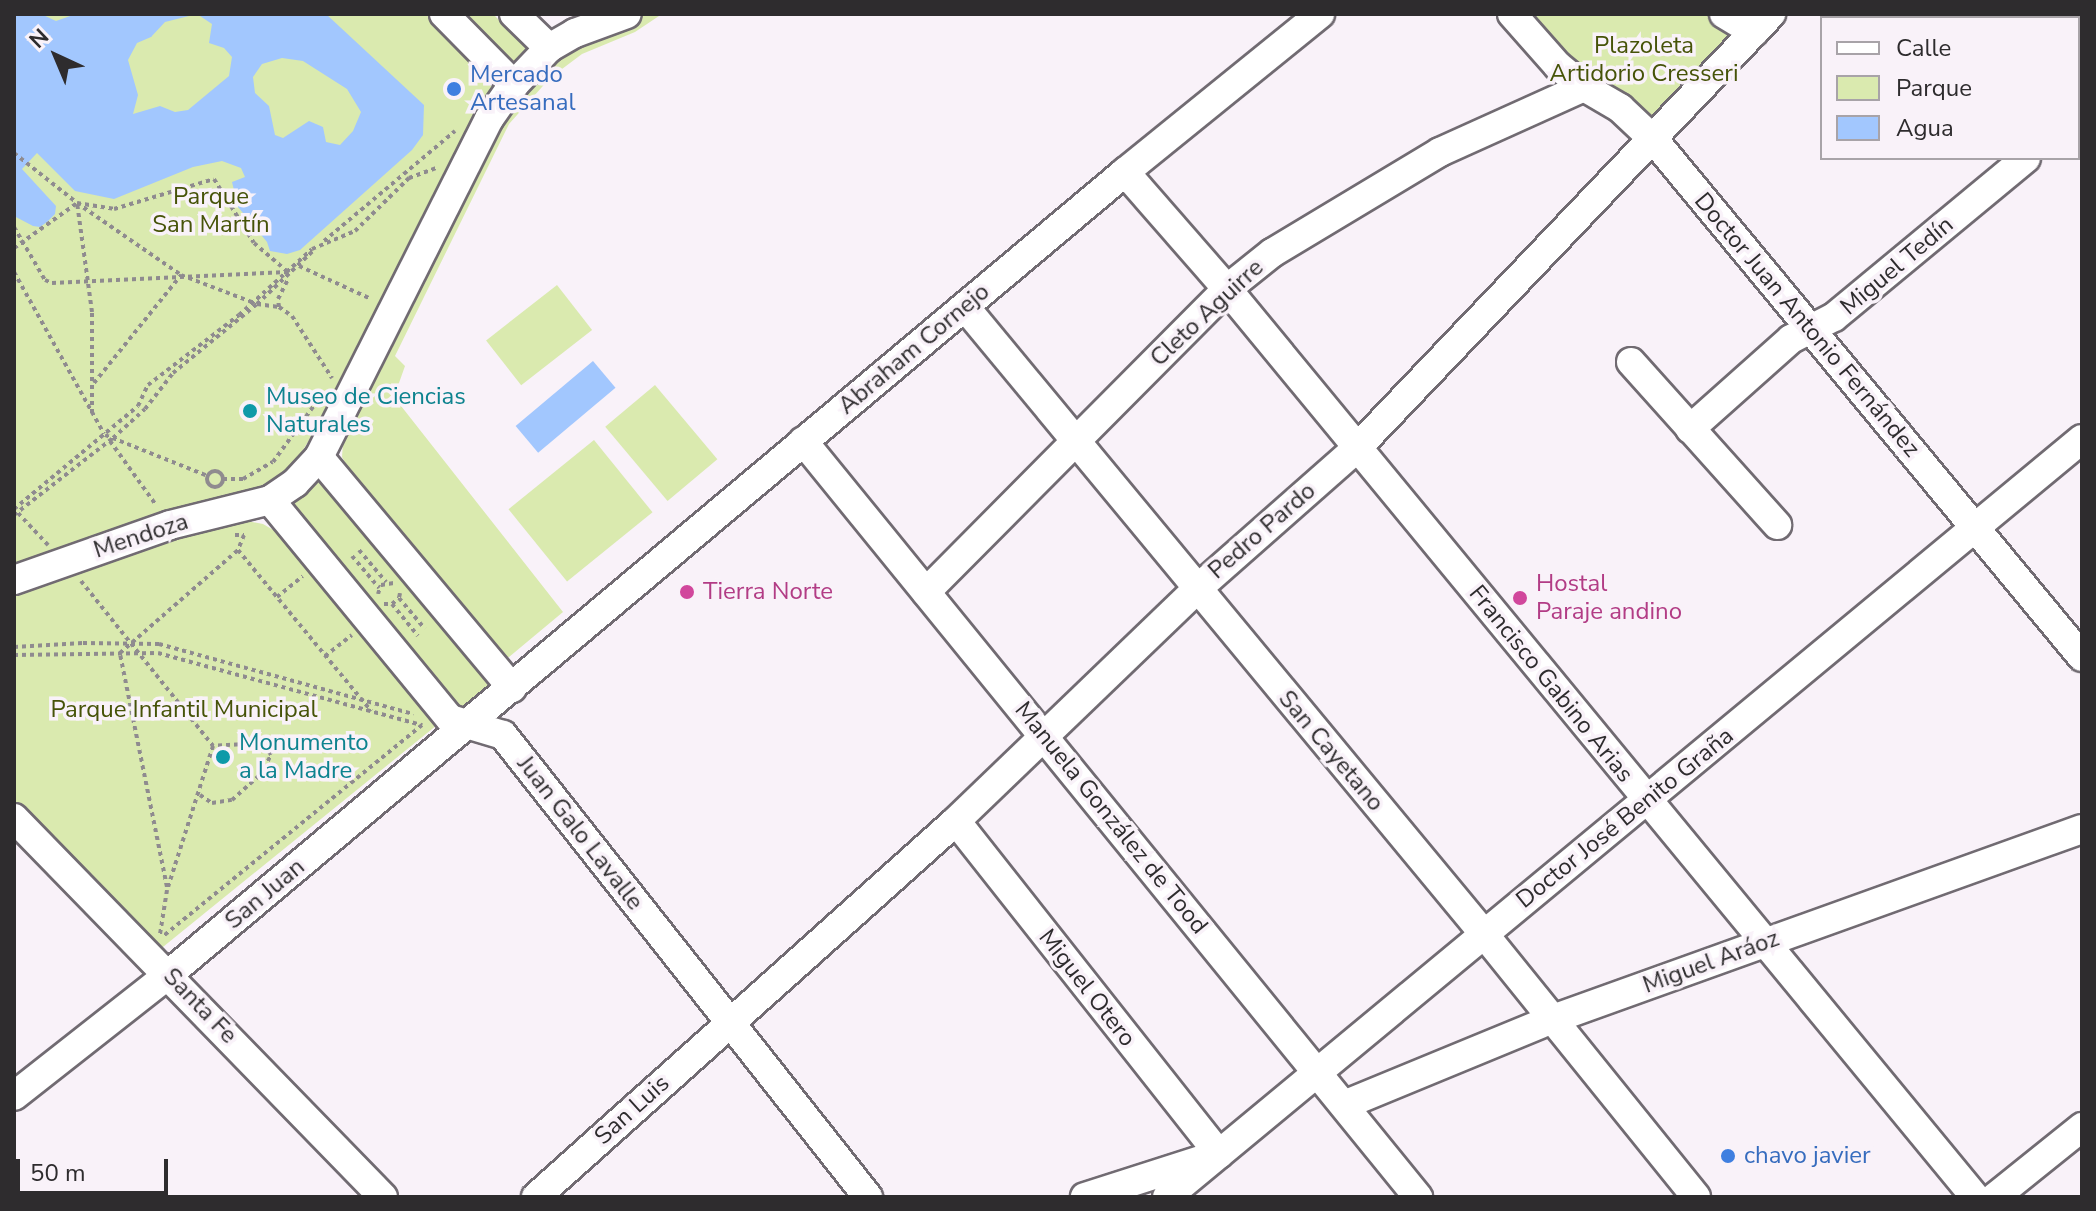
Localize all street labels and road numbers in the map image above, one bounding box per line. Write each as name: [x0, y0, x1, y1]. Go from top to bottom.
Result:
street label: Doctor Juan Antonio Fernández: [1688, 187, 1926, 463]
street label: Miguel Tedín: [1835, 211, 1959, 321]
street label: Cleto Aguirre: [1145, 253, 1269, 373]
street label: Abraham Cornejo: [833, 277, 995, 421]
street label: Pedro Pardo: [1203, 477, 1321, 585]
street label: Mendoza: [90, 507, 192, 565]
street label: Francisco Gabino Arias: [1463, 580, 1639, 788]
street label: San Cayetano: [1272, 685, 1390, 817]
street label: Manuela González de Tood: [1008, 696, 1214, 940]
street label: Doctor José Benito Graña: [1511, 721, 1739, 915]
street label: Juan Galo Lavalle: [511, 750, 649, 916]
street label: San Juan: [219, 852, 311, 936]
street label: Miguel Otero: [1032, 924, 1142, 1052]
street label: Miguel Aráoz: [1639, 924, 1783, 1000]
street label: Santa Fe: [157, 962, 243, 1050]
street label: San Luis: [589, 1069, 675, 1151]

